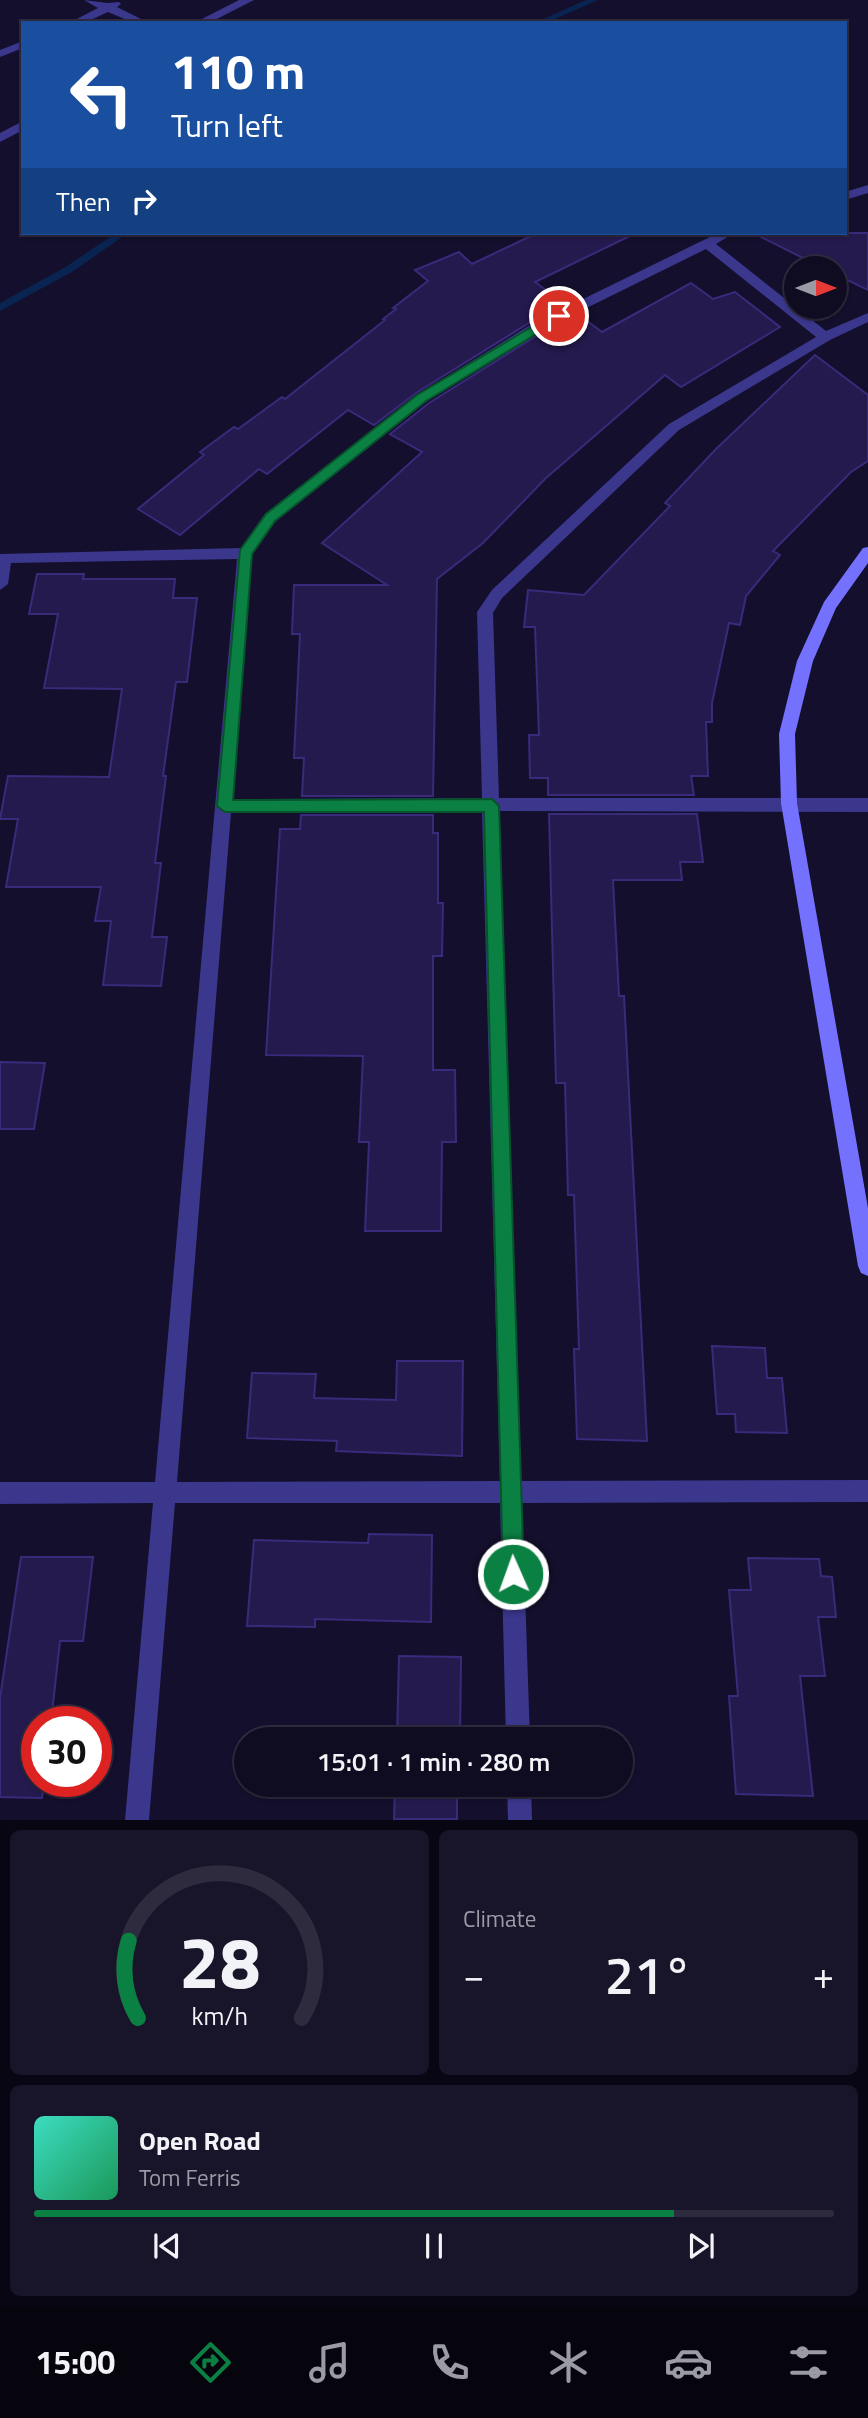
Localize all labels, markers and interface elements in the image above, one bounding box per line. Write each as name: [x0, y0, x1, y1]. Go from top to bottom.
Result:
text: 110 m: [171, 33, 305, 108]
icon: left: [56, 49, 147, 140]
text: Turn left: [171, 101, 283, 149]
text: Then: [56, 182, 111, 221]
icon: right: [125, 182, 163, 220]
north arrow: [784, 256, 847, 318]
map controls: [784, 256, 847, 319]
pin: [529, 286, 589, 346]
icon: arrive: [540, 297, 578, 335]
position arrow: [476, 1537, 550, 1611]
speed limit sign: 30: [21, 1706, 112, 1797]
text: 15:01 · 1 min · 280 m: [317, 1742, 550, 1781]
text: Climate: [463, 1901, 536, 1936]
text: 28: [179, 1907, 260, 2017]
text: 21°: [605, 1935, 692, 2014]
text: −: [463, 1946, 484, 2004]
text: +: [813, 1946, 834, 2004]
text: km/h: [191, 1997, 248, 2035]
text: Open Road: [139, 2121, 261, 2160]
text: Tom Ferris: [139, 2160, 240, 2195]
icon: previous: [148, 2227, 186, 2265]
icon: pause: [415, 2227, 453, 2265]
icon: next: [682, 2227, 720, 2265]
text: 15:00: [35, 2338, 115, 2386]
icon: directions: [186, 2338, 235, 2387]
icon: music: [305, 2338, 354, 2387]
icon: phone: [425, 2338, 474, 2387]
icon: climate: [544, 2338, 593, 2387]
icon: car: [664, 2338, 713, 2387]
icon: filters: [784, 2338, 833, 2387]

